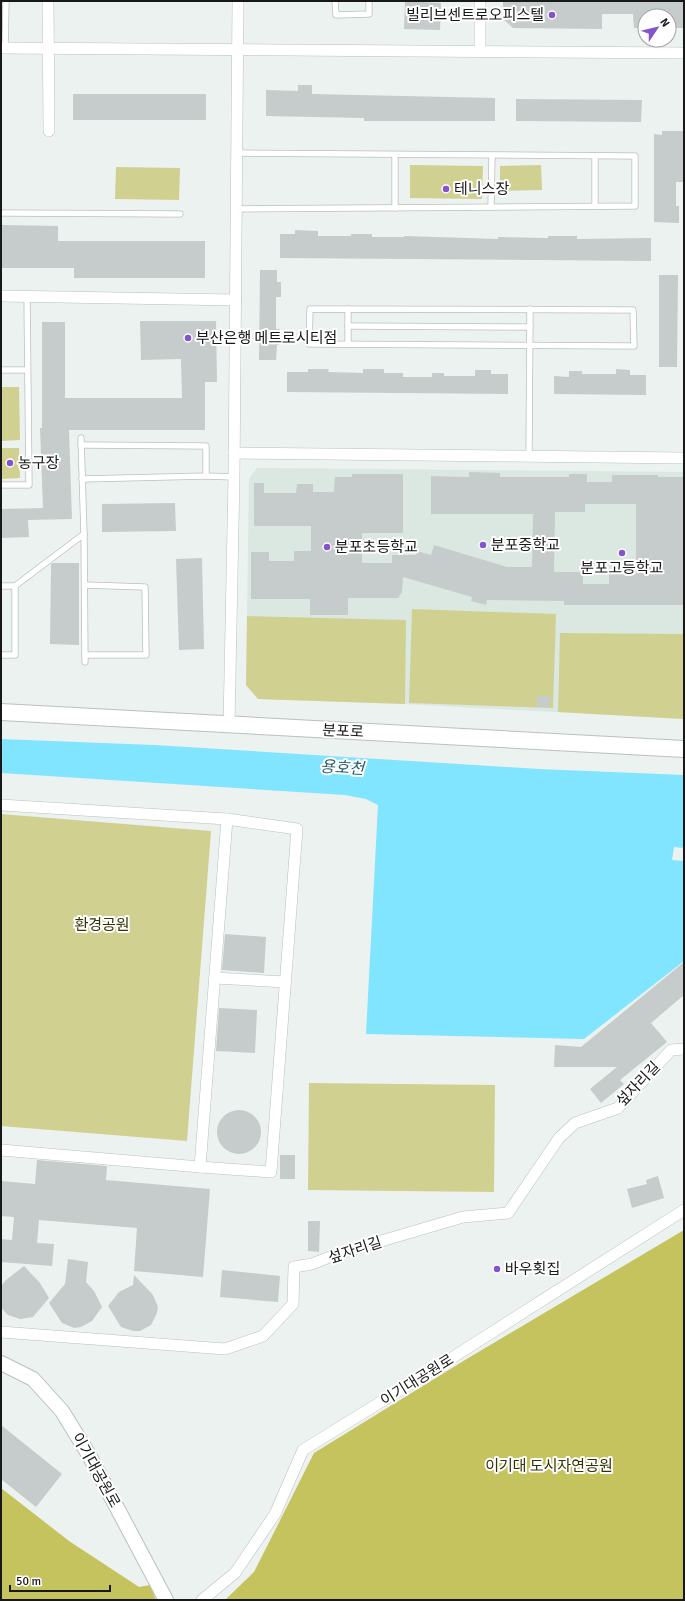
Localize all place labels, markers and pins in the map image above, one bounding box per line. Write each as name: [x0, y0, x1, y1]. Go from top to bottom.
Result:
place label: 빌리브센트로오피스텔: [406, 6, 544, 24]
marker: 빌리브센트로오피스텔: [547, 10, 557, 20]
place label: 테니스장: [454, 180, 509, 198]
marker: 테니스장: [441, 184, 451, 194]
place label: 부산은행 메트로시티점: [196, 329, 337, 347]
marker: 부산은행 메트로시티점: [183, 333, 193, 343]
place label: 농구장: [18, 454, 60, 472]
marker: 농구장: [5, 458, 15, 468]
place label: 분포중학교: [491, 536, 560, 554]
place label: 분포초등학교: [335, 538, 418, 556]
marker: 분포중학교: [478, 540, 488, 550]
marker: 분포초등학교: [322, 542, 332, 552]
marker: 분포고등학교: [617, 548, 627, 558]
place label: 분포고등학교: [581, 559, 663, 577]
place label: 바우횟집: [505, 1260, 560, 1278]
marker: 바우횟집: [492, 1264, 502, 1274]

